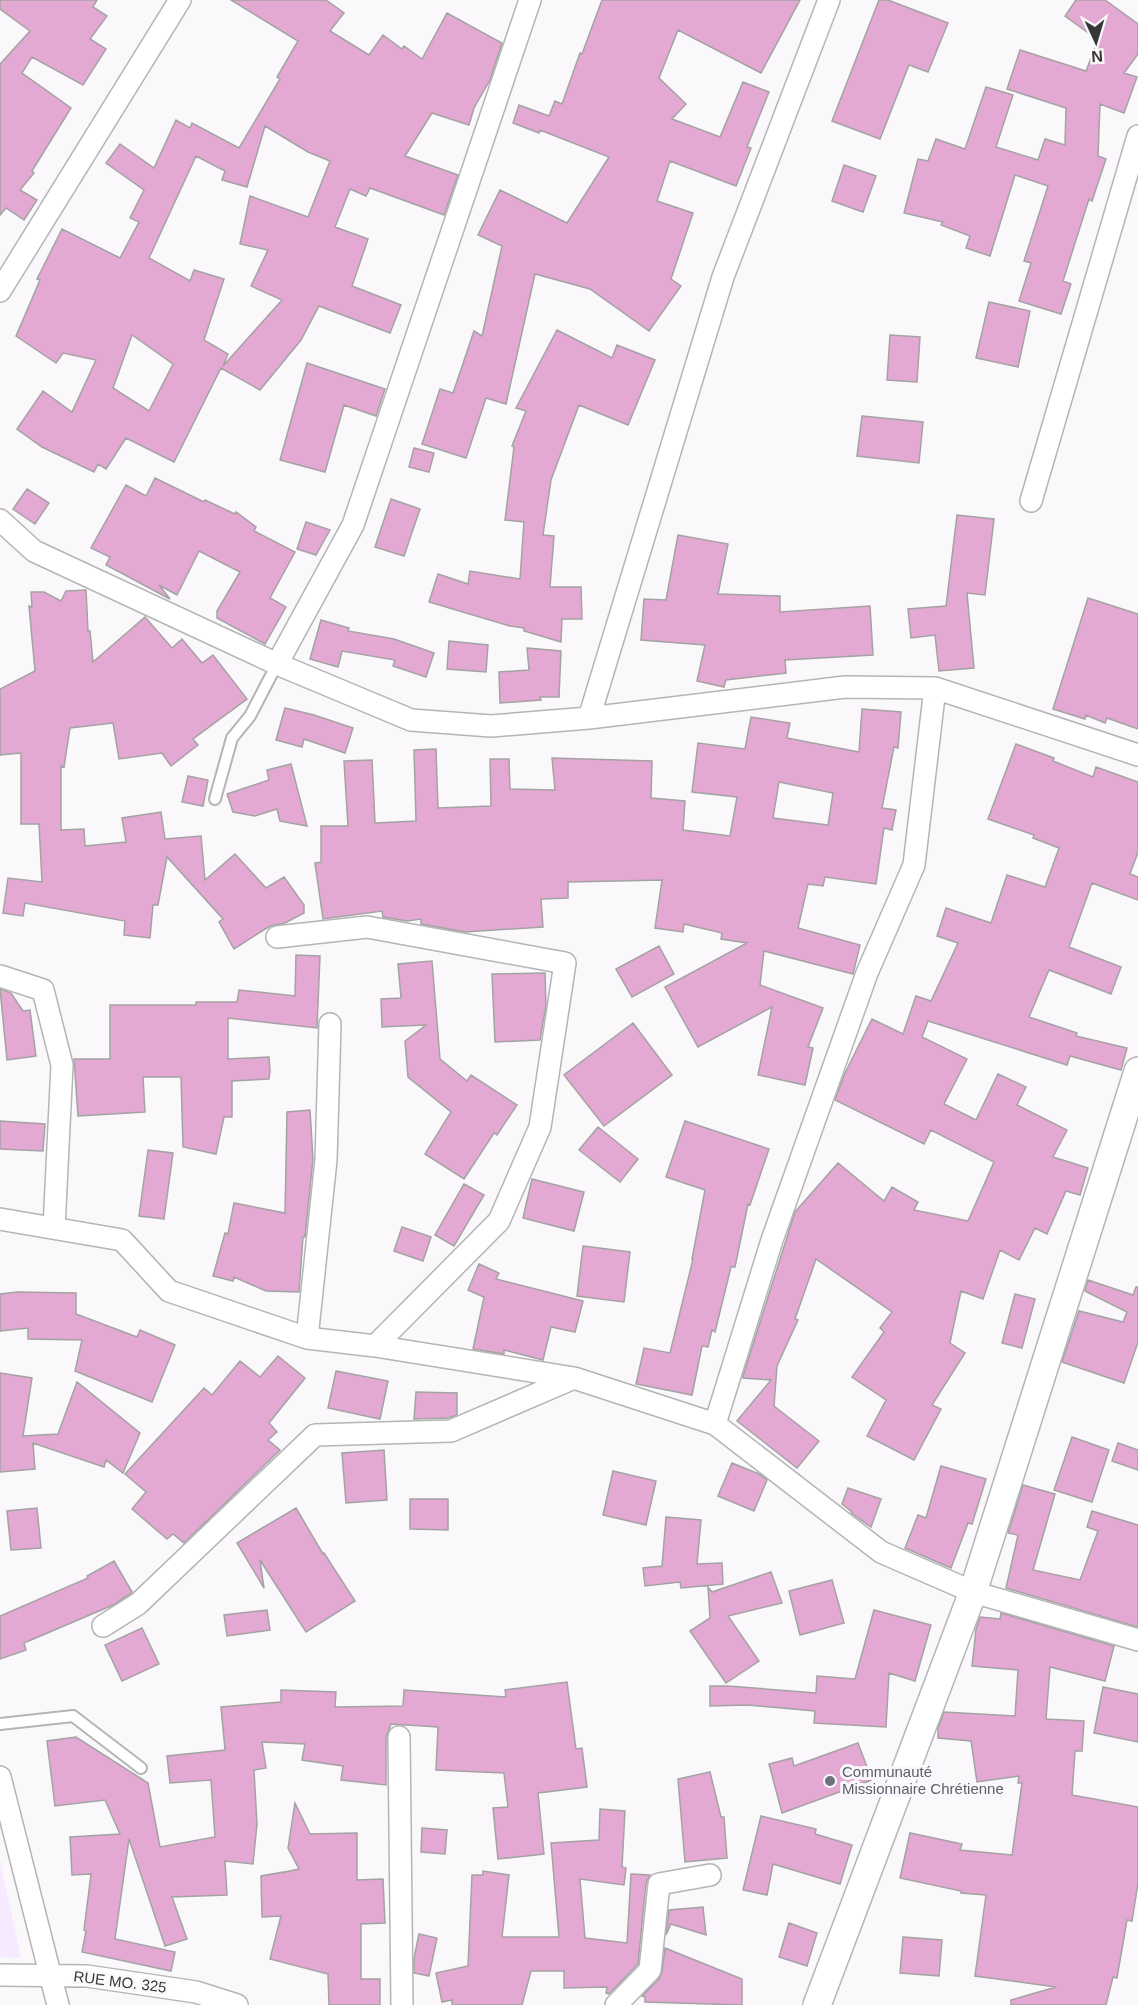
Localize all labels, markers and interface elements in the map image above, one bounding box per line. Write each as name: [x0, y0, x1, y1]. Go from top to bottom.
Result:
north arrow: [1066, 12, 1126, 72]
text: N: [1091, 48, 1103, 65]
place label: Communauté Missionnaire Chrétienne: [842, 1763, 1004, 1797]
marker: Communauté Missionnaire Chrétienne: [823, 1774, 837, 1788]
street label: RUE MO. 325: [73, 1967, 167, 1996]

